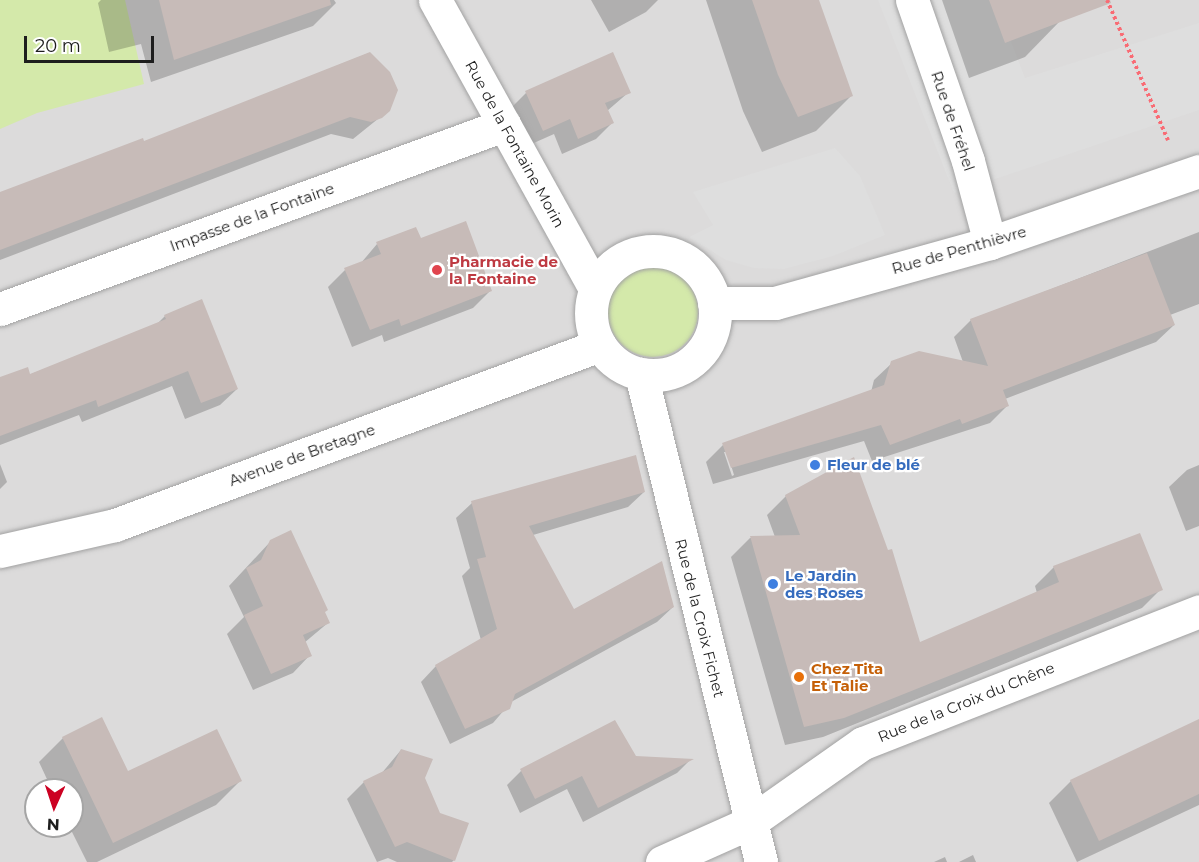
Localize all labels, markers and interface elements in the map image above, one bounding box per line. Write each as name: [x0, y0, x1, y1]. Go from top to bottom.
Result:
scale bar: [27, 24, 158, 62]
text: 20 m: [35, 35, 81, 57]
street label: Rue de la Fontaine Morin: [461, 57, 569, 231]
street label: Rue de Fréhel: [927, 69, 979, 173]
street label: Impasse de la Fontaine: [167, 179, 337, 255]
street label: Rue de Penthièvre: [890, 222, 1028, 278]
place label: Pharmacie de la Fontaine: [449, 252, 558, 287]
marker: Pharmacie de la Fontaine: [430, 263, 444, 277]
street label: Avenue de Bretagne: [227, 420, 377, 490]
place label: Fleur de blé: [827, 456, 920, 474]
marker: Fleur de blé: [808, 458, 822, 472]
street label: Rue de la Croix Fichet: [672, 537, 728, 699]
place label: Le Jardin des Roses: [785, 566, 863, 601]
marker: Le Jardin des Roses: [766, 577, 780, 591]
street label: Rue de la Croix du Chêne: [875, 658, 1057, 746]
place label: Chez Tita Et Talie: [811, 659, 883, 694]
marker: Chez Tita Et Talie: [792, 670, 806, 684]
north arrow: [24, 778, 84, 838]
text: N: [46, 815, 60, 834]

